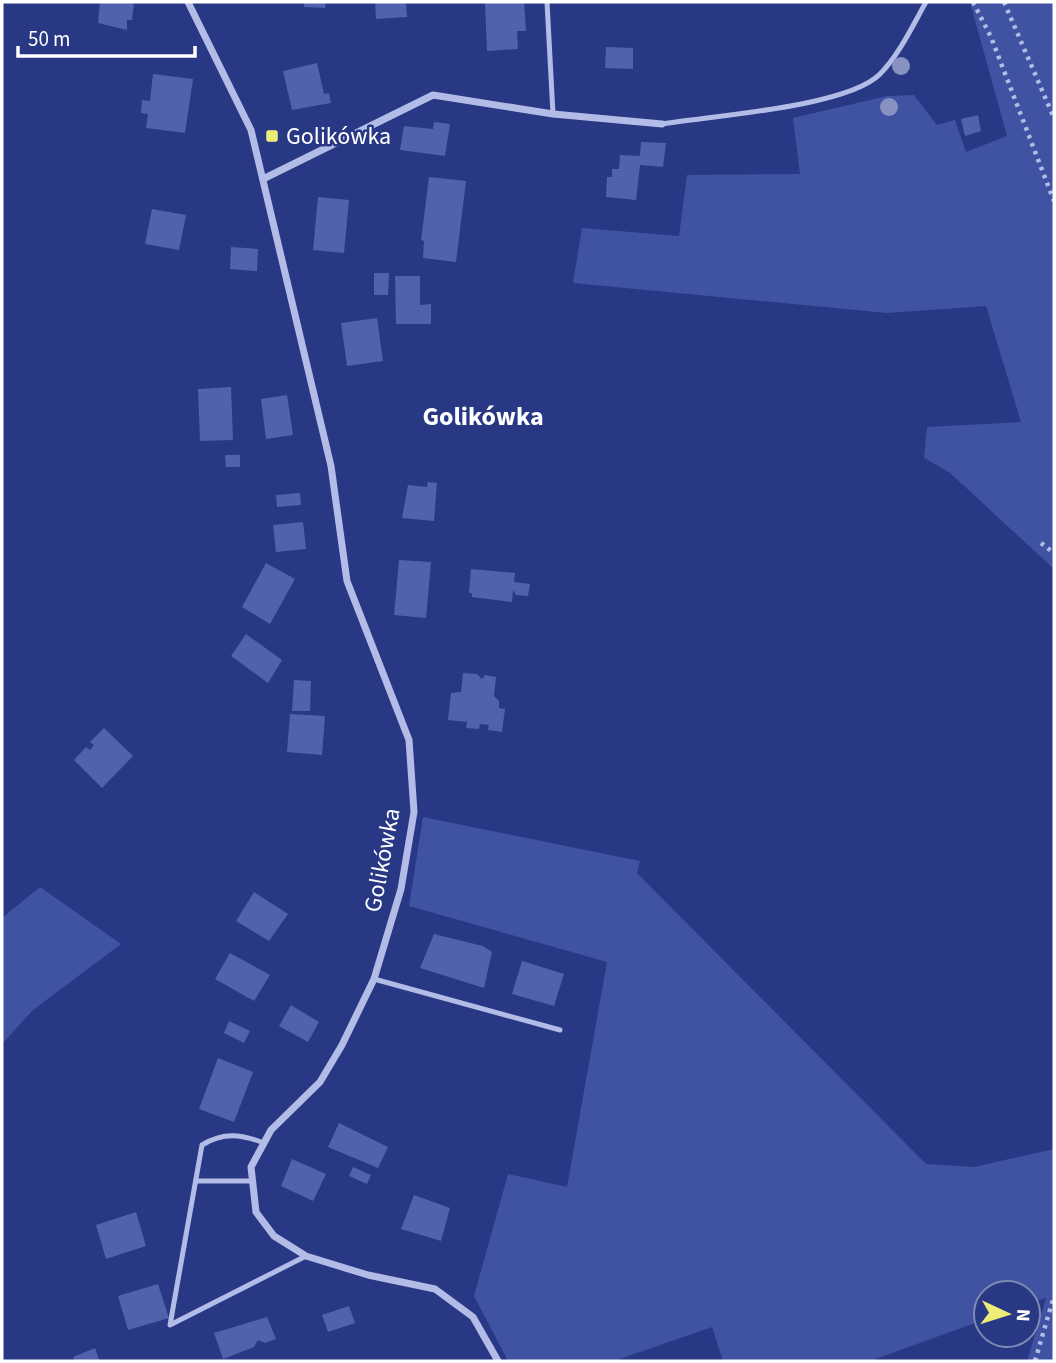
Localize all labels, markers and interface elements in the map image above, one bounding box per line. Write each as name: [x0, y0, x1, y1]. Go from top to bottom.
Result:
scale bar: [18, 14, 194, 58]
text: 50 m: [28, 24, 70, 54]
place label: Golikówka: [286, 119, 391, 154]
marker: Golikówka: [264, 128, 280, 144]
district label: Golikówka: [422, 398, 544, 435]
street label: Golikówka: [355, 805, 410, 915]
north arrow: [972, 1279, 1042, 1349]
text: N: [1009, 1308, 1036, 1322]

